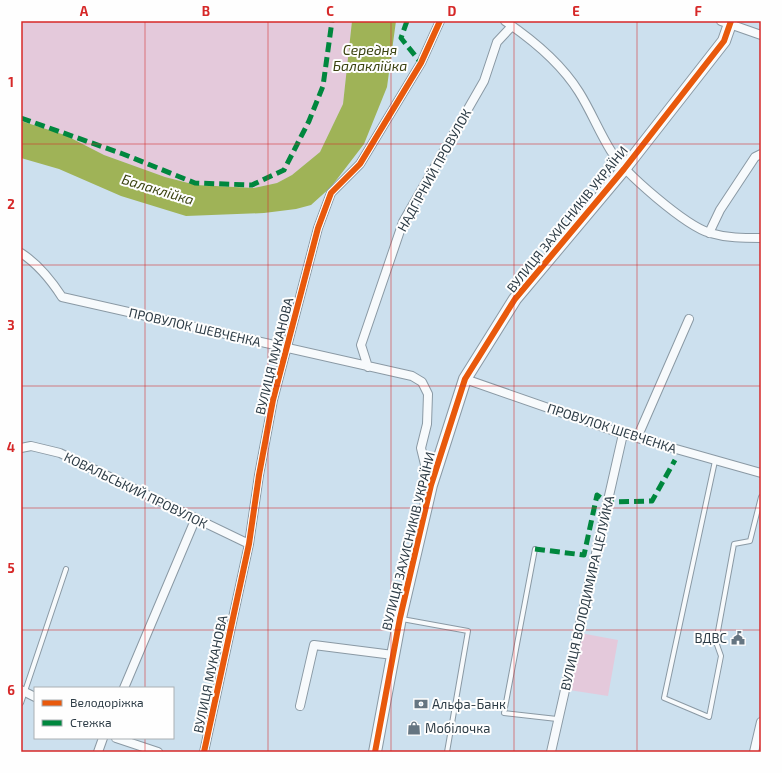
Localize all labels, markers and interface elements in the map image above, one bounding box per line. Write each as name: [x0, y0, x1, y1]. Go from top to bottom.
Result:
text: A: [80, 3, 89, 19]
text: B: [202, 3, 210, 19]
text: C: [326, 3, 334, 19]
text: D: [448, 3, 457, 19]
text: E: [572, 3, 580, 19]
text: F: [694, 3, 702, 19]
water label: Середня Балаклійка: [333, 41, 407, 74]
text: 1: [8, 74, 14, 90]
street label: НАДГІРНИЙ ПРОВУЛОК: [394, 106, 475, 234]
street label: ВУЛИЦЯ ЗАХИСНИКІВ УКРАЇНИ: [503, 143, 631, 295]
water label: Балаклійка: [120, 170, 196, 208]
text: 2: [7, 196, 15, 212]
street label: ВУЛИЦЯ МУКАНОВА: [252, 296, 296, 416]
street label: ПРОВУЛОК ШЕВЧЕНКА: [127, 304, 263, 350]
text: 3: [7, 317, 15, 333]
street label: ПРОВУЛОК ШЕВЧЕНКА: [545, 400, 679, 456]
text: 4: [7, 439, 15, 455]
street label: КОВАЛЬСЬКИЙ ПРОВУЛОК: [62, 448, 210, 532]
street label: ВУЛИЦЯ ЗАХИСНИКІВ УКРАЇНИ: [378, 450, 438, 632]
street label: ВУЛИЦЯ ВОЛОДИМИРА ЦЕЛУЙКА: [557, 494, 617, 692]
text: 5: [7, 560, 15, 576]
street label: ВУЛИЦЯ МУКАНОВА: [190, 614, 230, 734]
place label: ВДВС: [694, 630, 727, 646]
public building icon: ВДВС: [730, 630, 746, 646]
text: 6: [7, 682, 15, 698]
legend: [34, 687, 174, 739]
text: Велодоріжка: [70, 695, 144, 709]
bank icon: Альфа-Банк: [413, 696, 429, 712]
place label: Альфа-Банк: [432, 696, 506, 712]
text: Стежка: [70, 715, 112, 729]
shop icon: Мобілочка: [406, 720, 422, 736]
place label: Мобілочка: [425, 720, 490, 736]

